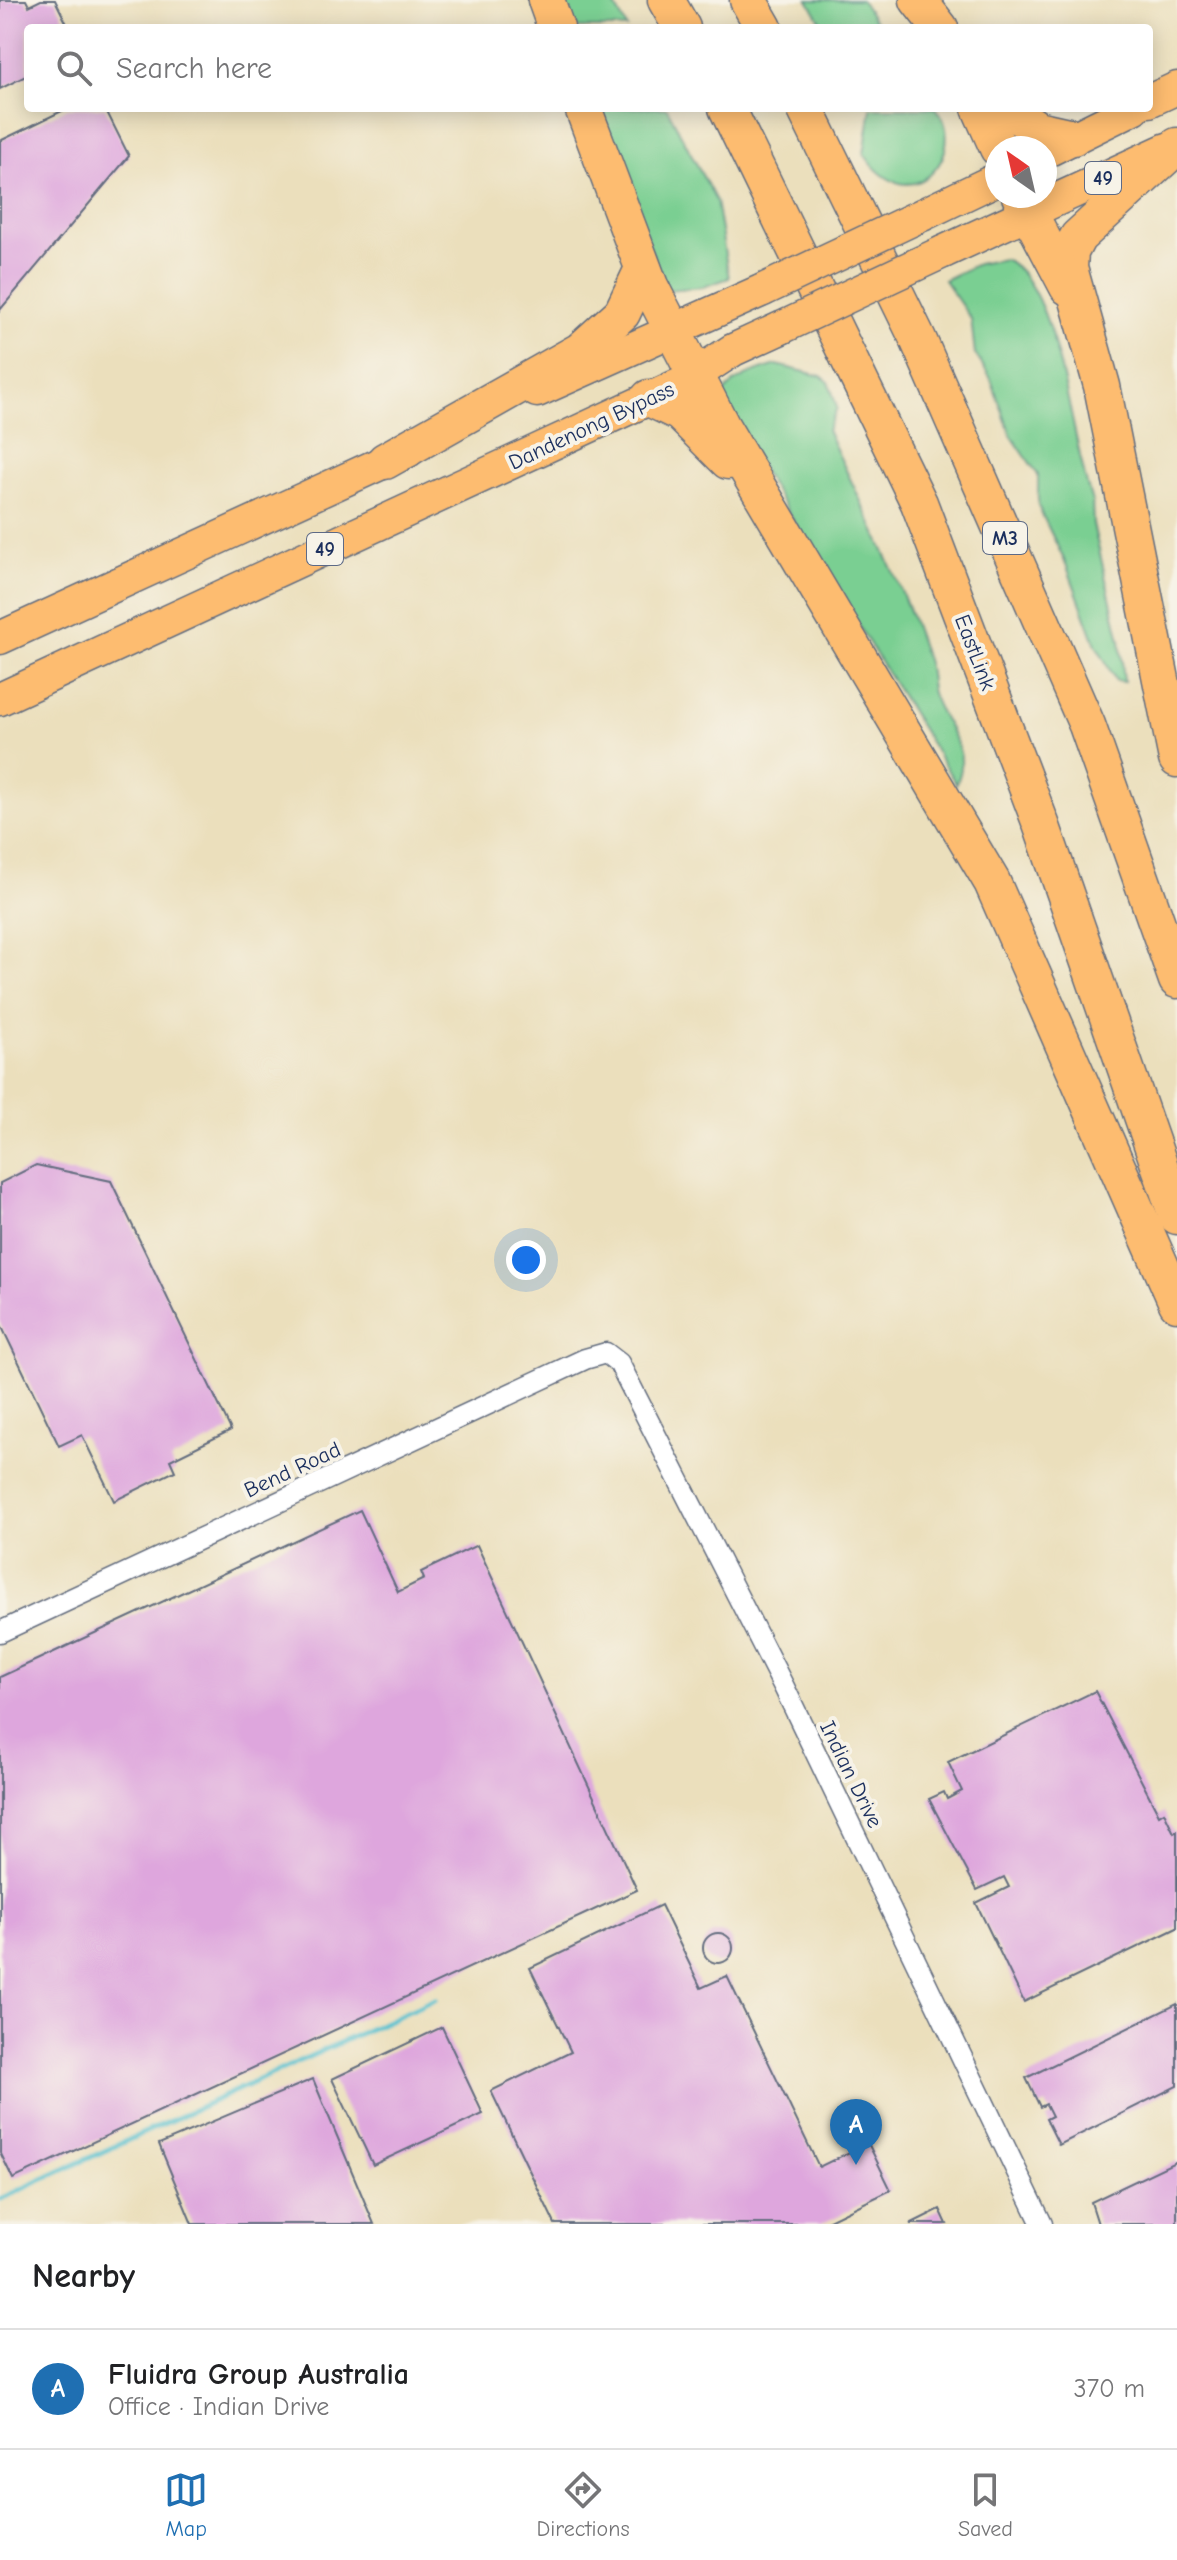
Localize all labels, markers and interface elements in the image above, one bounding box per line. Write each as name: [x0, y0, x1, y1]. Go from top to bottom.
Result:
search box: [24, 24, 1153, 112]
icon: search: [52, 46, 96, 90]
text: Search here: [116, 51, 272, 86]
north arrow: [985, 136, 1057, 208]
road number: 49: [1085, 162, 1121, 194]
street label: Dandenong Bypass: [504, 376, 678, 476]
road number: M3: [983, 522, 1027, 554]
road number: 49: [307, 533, 343, 565]
street label: EastLink: [949, 611, 1001, 694]
your location: [506, 1240, 546, 1280]
street label: Bend Road: [240, 1436, 345, 1504]
street label: Indian Drive: [814, 1717, 888, 1832]
pin: A: [830, 2099, 882, 2165]
text: Nearby: [32, 2256, 135, 2296]
text: Fluidra Group Australia: [108, 2357, 409, 2392]
text: A: [51, 2374, 65, 2404]
text: 370 m: [1074, 2374, 1145, 2404]
text: Office · Indian Drive: [108, 2392, 329, 2422]
tab: Map: [164, 2468, 208, 2542]
tab: Directions: [537, 2468, 630, 2542]
tab: Saved: [958, 2468, 1013, 2542]

